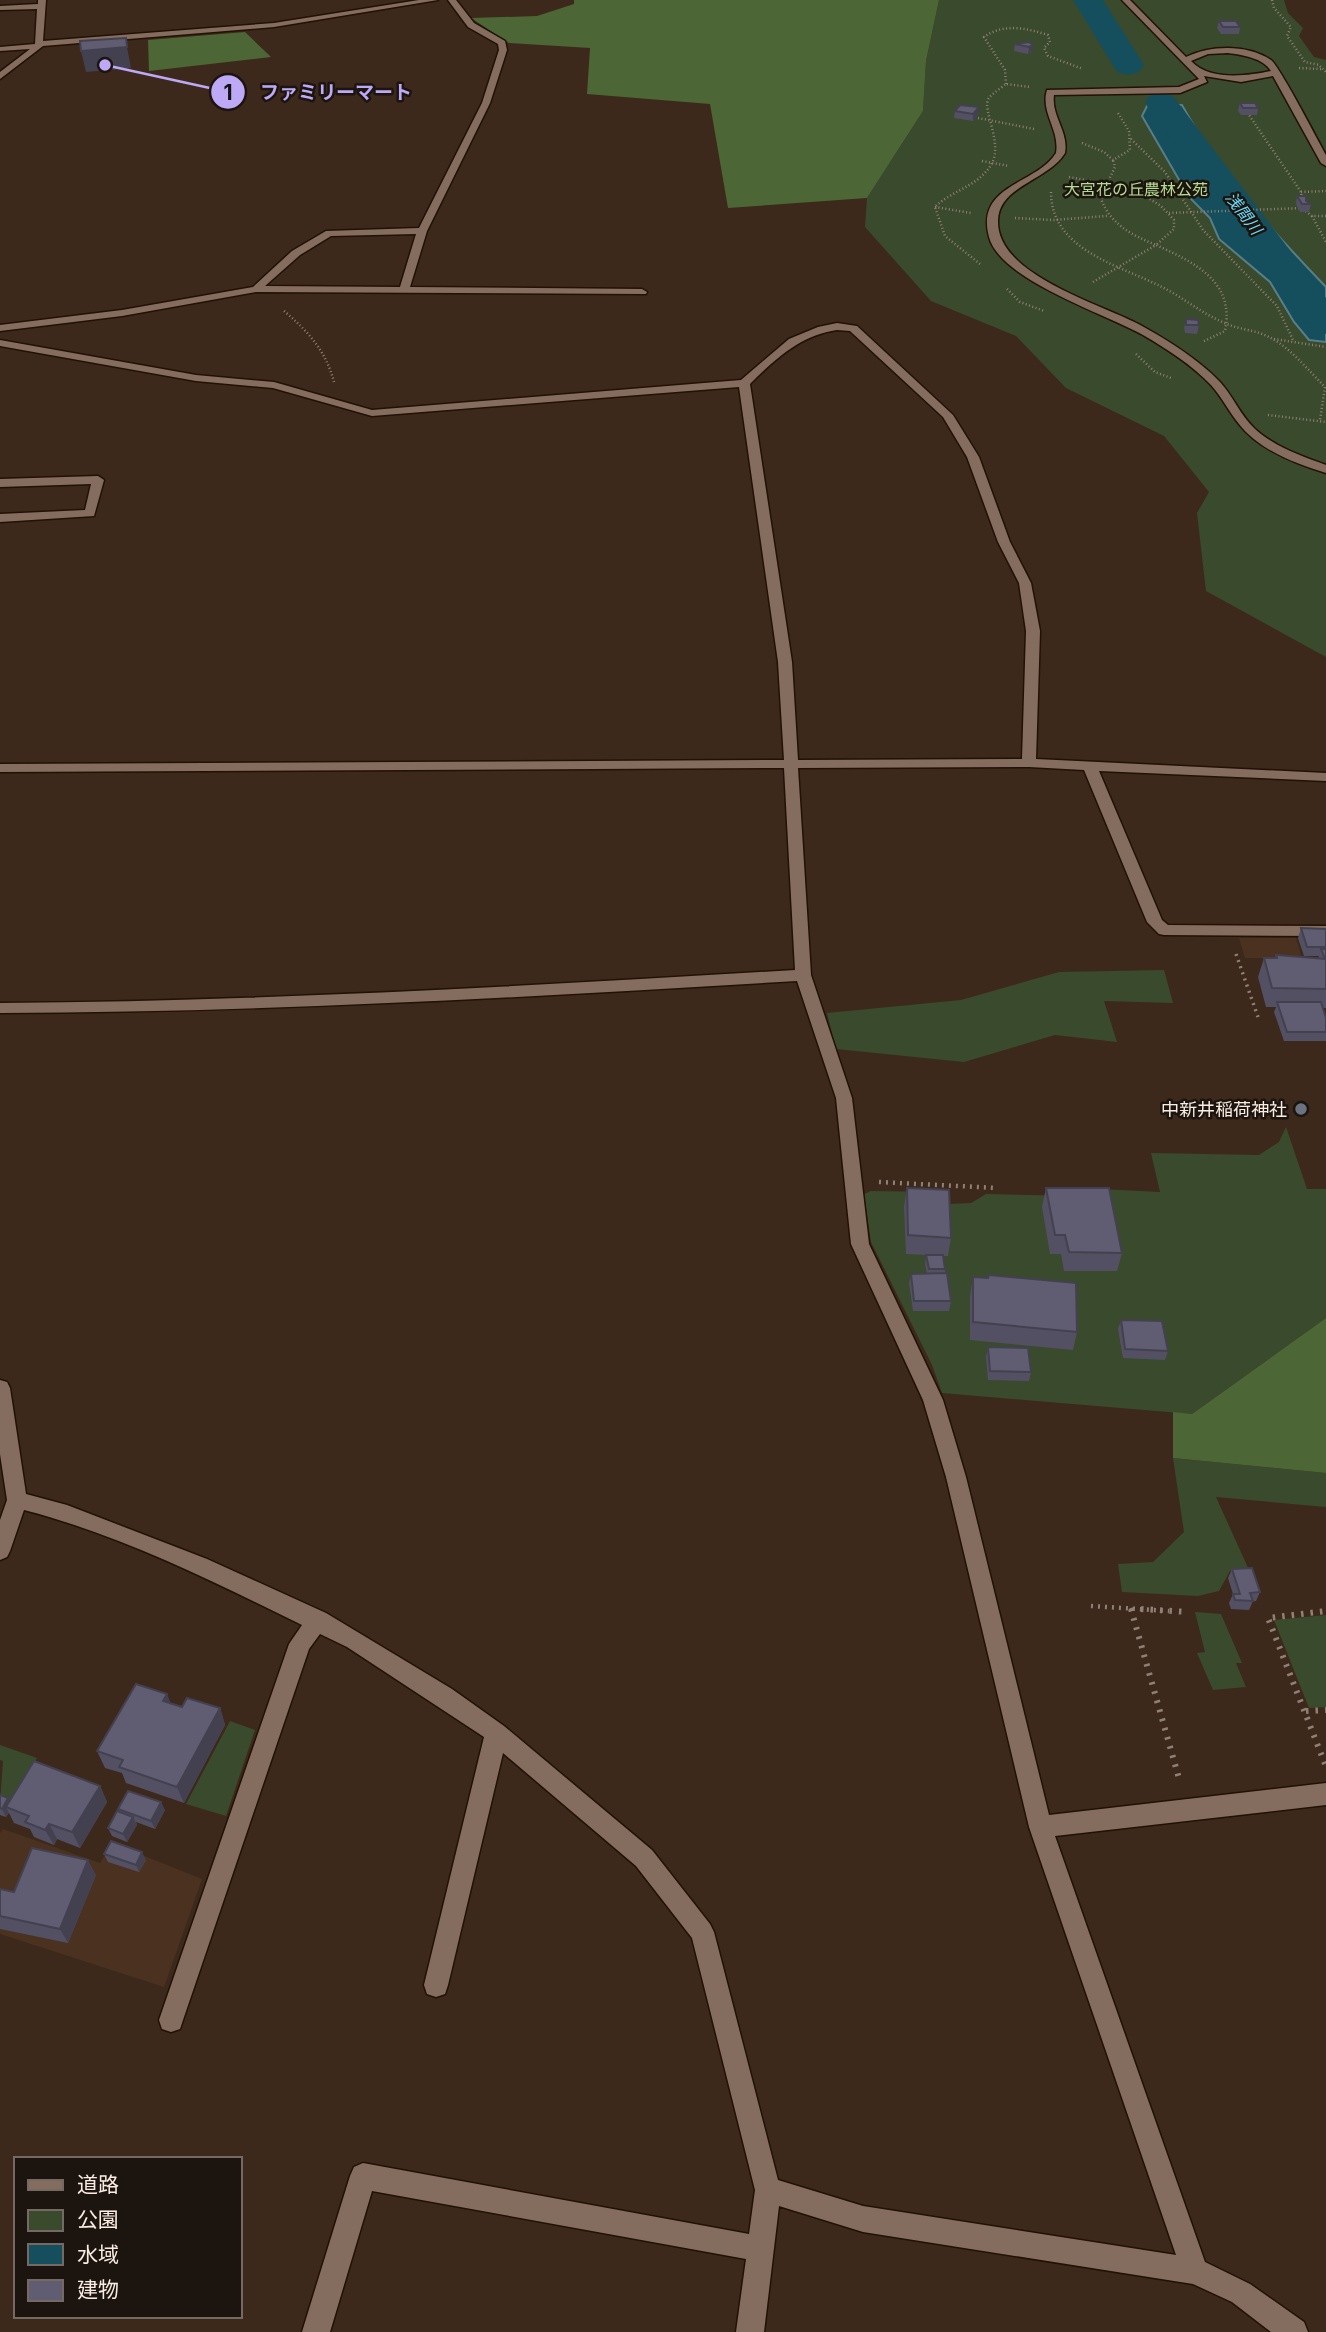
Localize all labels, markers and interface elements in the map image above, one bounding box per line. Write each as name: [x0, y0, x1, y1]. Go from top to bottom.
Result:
callout: ファミリーマート: [211, 72, 426, 112]
text: 1: [223, 80, 233, 105]
text: ファミリーマート: [260, 81, 412, 104]
park label: 大宮花の丘農林公苑: [1064, 179, 1208, 199]
water label: 浅間川: [1222, 188, 1268, 240]
place label: 中新井稲荷神社: [1161, 1099, 1287, 1120]
marker: 中新井稲荷神社: [1293, 1101, 1309, 1117]
legend: [14, 2157, 242, 2318]
text: 道路: [77, 2172, 119, 2197]
text: 公園: [77, 2207, 119, 2232]
text: 水域: [77, 2242, 119, 2267]
text: 建物: [77, 2277, 119, 2302]

